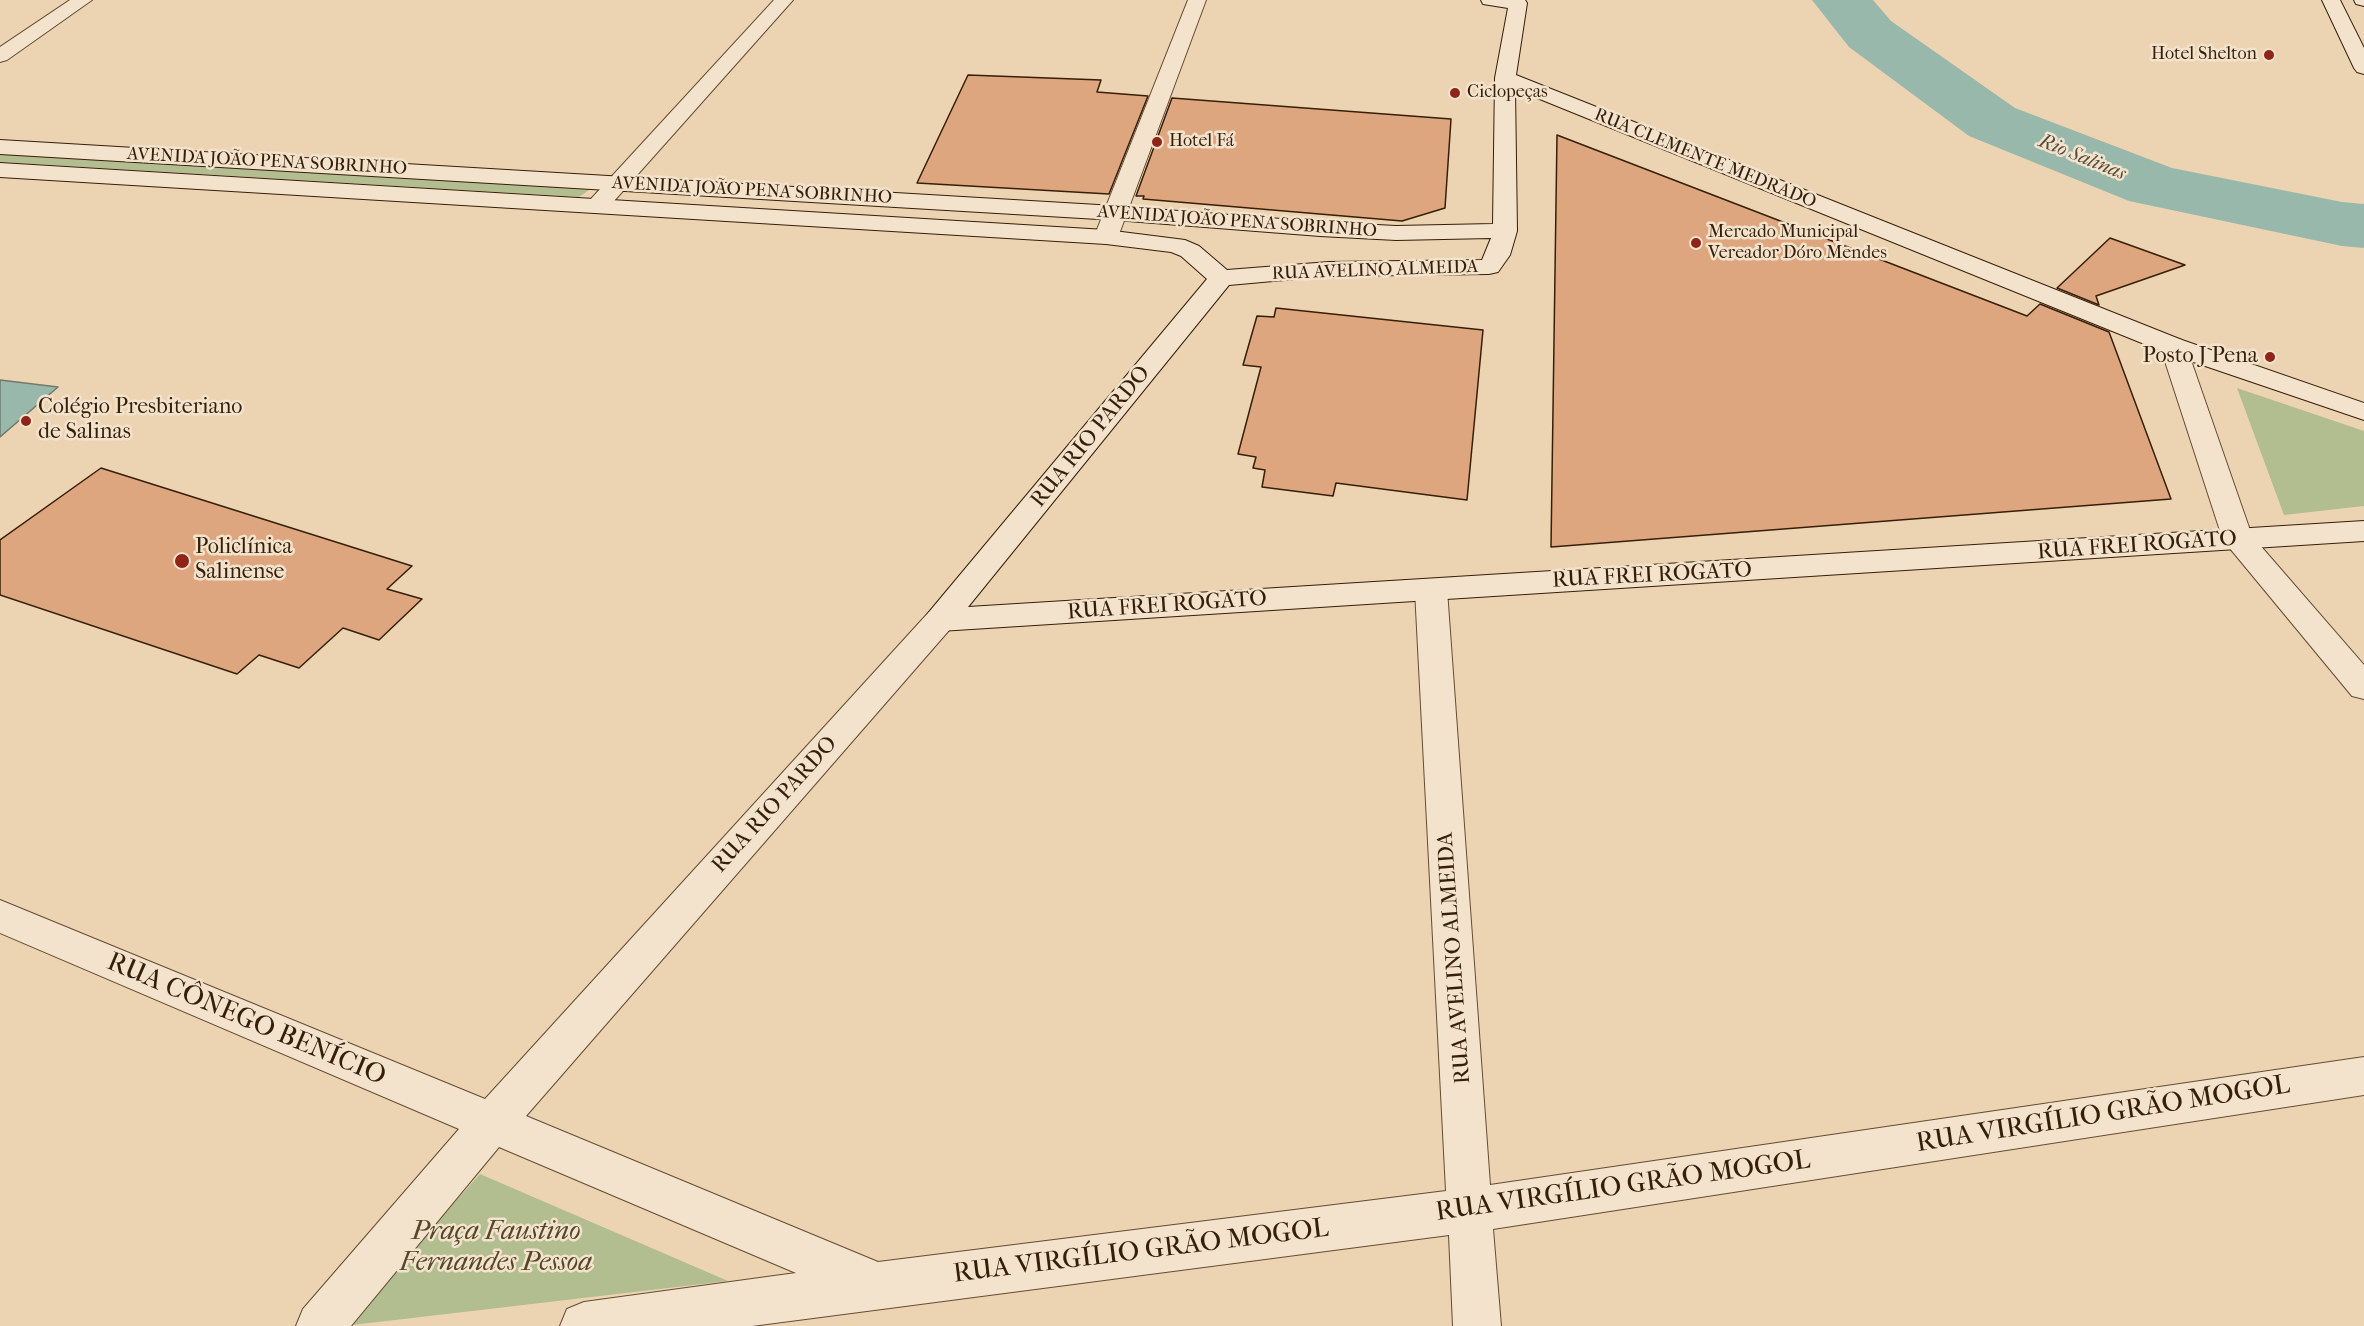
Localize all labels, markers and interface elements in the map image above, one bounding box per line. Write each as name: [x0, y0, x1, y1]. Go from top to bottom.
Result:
place label: Hotel Shelton: [2151, 44, 2257, 66]
marker: Hotel Shelton: [2262, 48, 2276, 62]
place label: Ciclopeças: [1467, 82, 1548, 104]
marker: Ciclopeças: [1448, 86, 1462, 100]
street label: RUA CLEMENTE MEDRADO: [1591, 104, 1819, 214]
water label: Rio Salinas: [2035, 130, 2129, 186]
place label: Hotel Fá: [1169, 131, 1234, 153]
marker: Hotel Fá: [1150, 135, 1164, 149]
street label: AVENIDA JOÃO PENA SOBRINHO: [127, 144, 407, 180]
street label: AVENIDA JOÃO PENA SOBRINHO: [612, 173, 892, 209]
street label: AVENIDA JOÃO PENA SOBRINHO: [1096, 201, 1378, 243]
place label: Mercado Municipal Vereador Dóro Mendes: [1708, 222, 1887, 264]
marker: Mercado Municipal Vereador Dóro Mendes: [1689, 236, 1703, 250]
street label: RUA AVELINO ALMEIDA: [1271, 257, 1479, 285]
place label: Posto J Pena: [2143, 344, 2258, 370]
marker: Posto J Pena: [2263, 350, 2277, 364]
street label: RUA RIO PARDO: [1026, 361, 1156, 513]
place label: Colégio Presbiteriano de Salinas: [38, 395, 242, 446]
marker: Colégio Presbiteriano de Salinas: [19, 414, 33, 428]
street label: RUA FREI ROGATO: [2036, 526, 2238, 566]
place label: Policlínica Salinense: [195, 535, 292, 586]
marker: Policlínica Salinense: [173, 552, 191, 570]
street label: RUA FREI ROGATO: [1551, 558, 1753, 594]
street label: RUA FREI ROGATO: [1066, 586, 1268, 626]
street label: RUA RIO PARDO: [707, 731, 843, 879]
street label: RUA AVELINO ALMEIDA: [1433, 831, 1477, 1085]
street label: RUA CÔNEGO BENÍCIO: [102, 947, 390, 1093]
street label: RUA VIRGÍLIO GRÃO MOGOL: [1914, 1069, 2292, 1161]
street label: RUA VIRGÍLIO GRÃO MOGOL: [1434, 1145, 1812, 1229]
street label: RUA VIRGÍLIO GRÃO MOGOL: [951, 1213, 1331, 1291]
park label: Praça Faustino Fernandes Pessoa: [400, 1216, 592, 1279]

